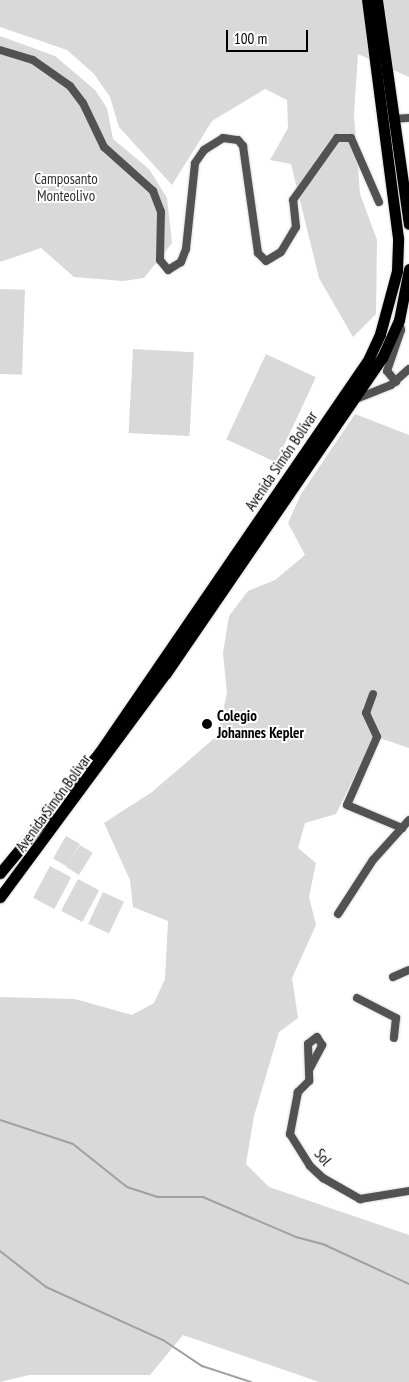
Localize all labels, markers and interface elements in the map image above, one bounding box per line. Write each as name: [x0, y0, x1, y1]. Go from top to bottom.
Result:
scale bar: [229, 20, 312, 52]
text: 100 m: [234, 29, 267, 48]
park label: Camposanto Monteolivo: [34, 169, 98, 204]
street label: Avenida Simón Bolívar: [241, 408, 321, 514]
place label: Colegio Johannes Kepler: [217, 706, 304, 741]
marker: Colegio Johannes Kepler: [201, 718, 213, 730]
street label: Avenida Simón Bolívar: [12, 751, 94, 855]
street label: Sol: [311, 1145, 335, 1169]

